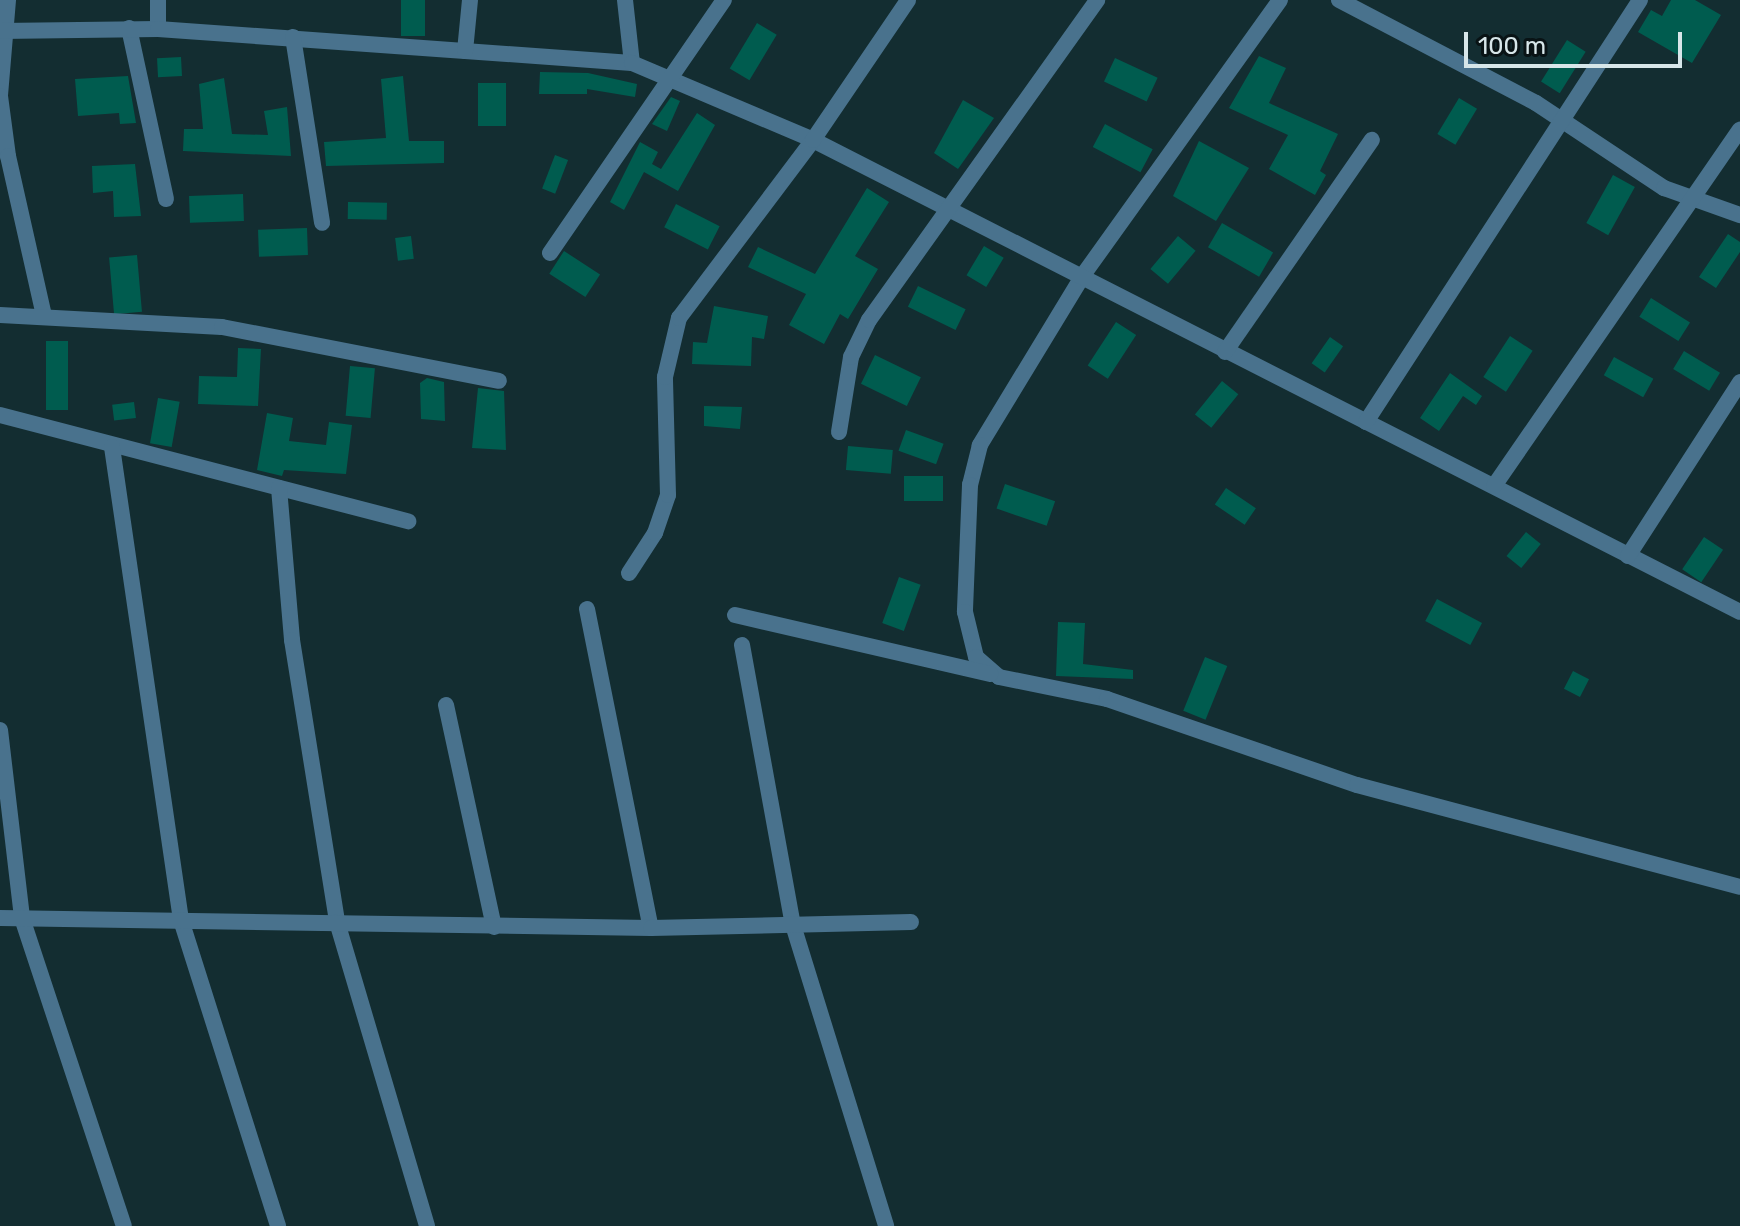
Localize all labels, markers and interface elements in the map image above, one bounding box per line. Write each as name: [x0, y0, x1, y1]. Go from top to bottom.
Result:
scale bar: [1468, 16, 1686, 66]
text: 100 m: [1478, 32, 1546, 60]

